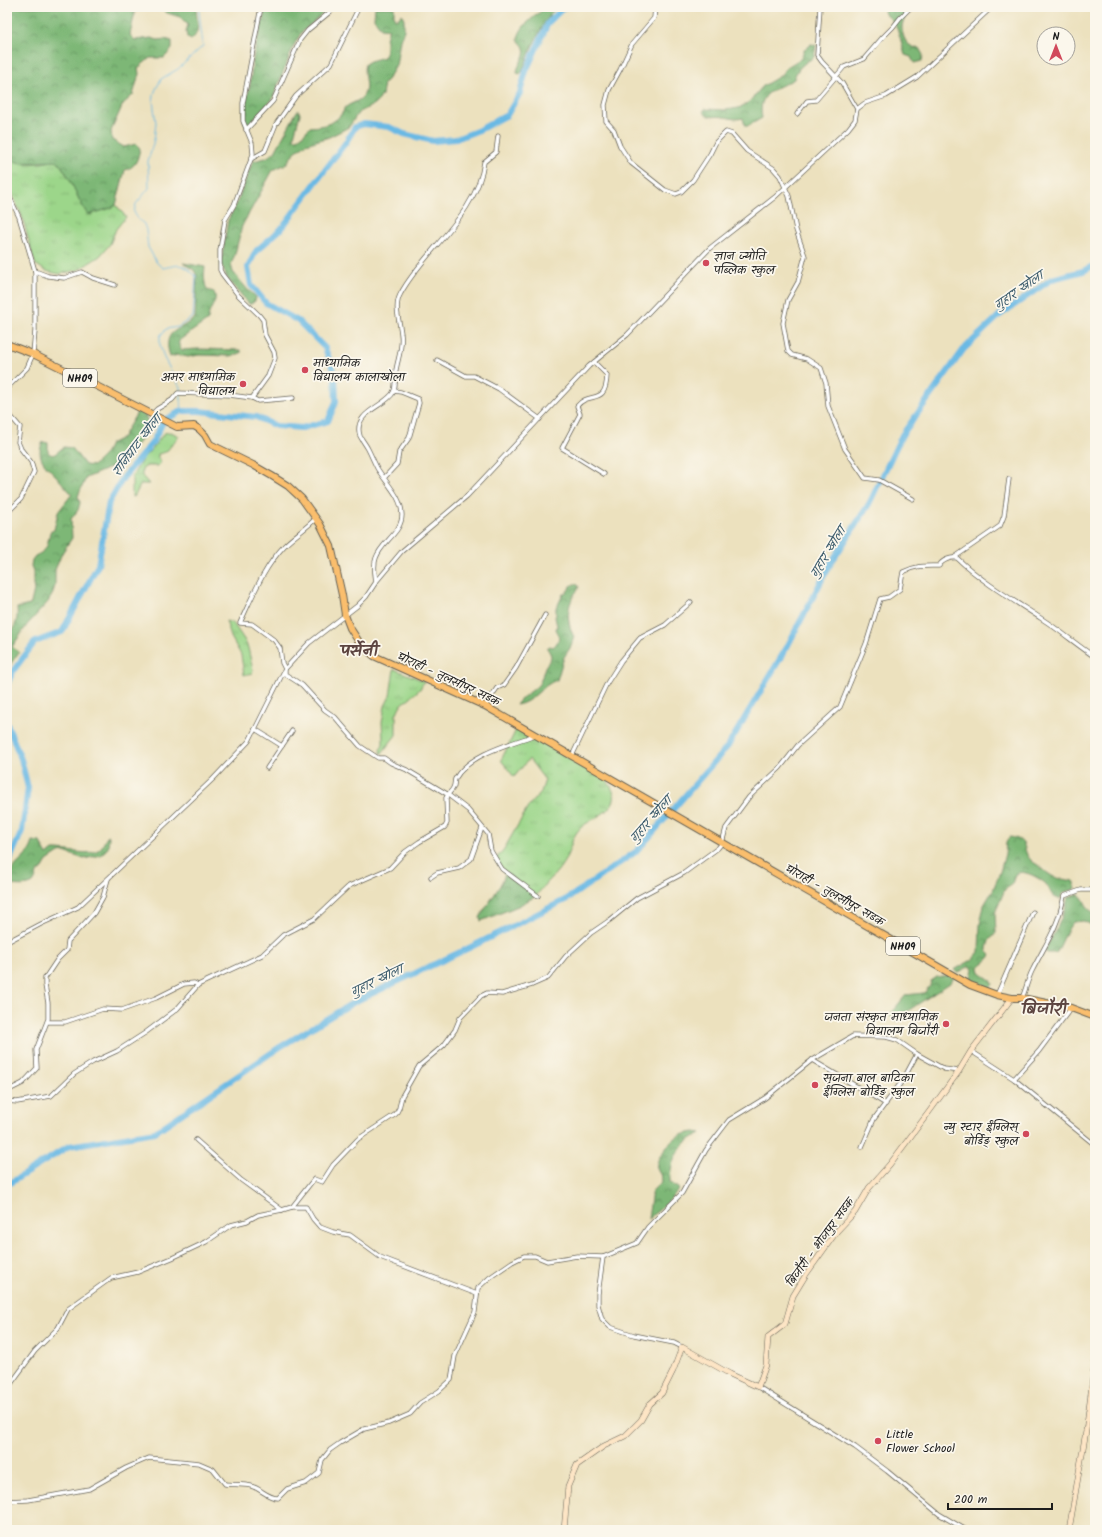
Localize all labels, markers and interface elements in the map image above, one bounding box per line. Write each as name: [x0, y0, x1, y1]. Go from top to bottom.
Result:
north arrow: [1036, 26, 1076, 66]
text: N: [1053, 28, 1060, 46]
place label: ज्ञान ज्योति पब्लिक स्कुल: [713, 247, 777, 280]
marker: ज्ञान ज्योति पब्लिक स्कुल: [701, 258, 711, 268]
water label: गुहार खोला: [989, 264, 1051, 316]
place label: माध्यामिक विद्यालय कालाखोला: [313, 354, 408, 387]
marker: माध्यामिक विद्यालय कालाखोला: [300, 365, 310, 375]
place label: अमर माध्यामिक विद्यालय: [161, 368, 237, 401]
road number: NH09: [63, 369, 97, 387]
marker: अमर माध्यामिक विद्यालय: [238, 379, 248, 389]
water label: रानिघाट खोला: [107, 407, 170, 481]
water label: गुहार खोला: [804, 520, 854, 583]
district label: पर्सेनी: [339, 639, 381, 664]
street label: घोराही - तुलसीपुर सडक: [394, 647, 505, 712]
water label: गुहार खोला: [624, 789, 680, 849]
street label: घोराही - तुलसीपुर सडक: [782, 859, 889, 932]
road number: NH09: [886, 937, 920, 955]
water label: गुहार खोला: [346, 958, 410, 1003]
district label: बिजौरी: [1020, 996, 1070, 1022]
place label: जनता संस्कृत माध्यामिक विद्यालय बिजौरी: [824, 1008, 941, 1041]
marker: जनता संस्कृत माध्यामिक विद्यालय बिजौरी: [941, 1019, 951, 1029]
place label: सृजना बाल बाटिका ईंग्लिस बोर्डिङ् स्कुल: [823, 1069, 916, 1102]
marker: सृजना बाल बाटिका ईंग्लिस बोर्डिङ् स्कुल: [810, 1080, 820, 1090]
place label: न्यु स्टार ईंग्लिस् बोर्डिङ् स्कुल: [944, 1118, 1020, 1151]
marker: न्यु स्टार ईंग्लिस् बोर्डिङ् स्कुल: [1021, 1129, 1031, 1139]
street label: बिजौरी - भोजपुर सडक: [782, 1192, 860, 1291]
place label: Little Flower School: [886, 1425, 955, 1458]
marker: Little Flower School: [873, 1436, 883, 1446]
scale bar: [948, 1485, 1052, 1511]
text: 200 m: [954, 1490, 988, 1509]

